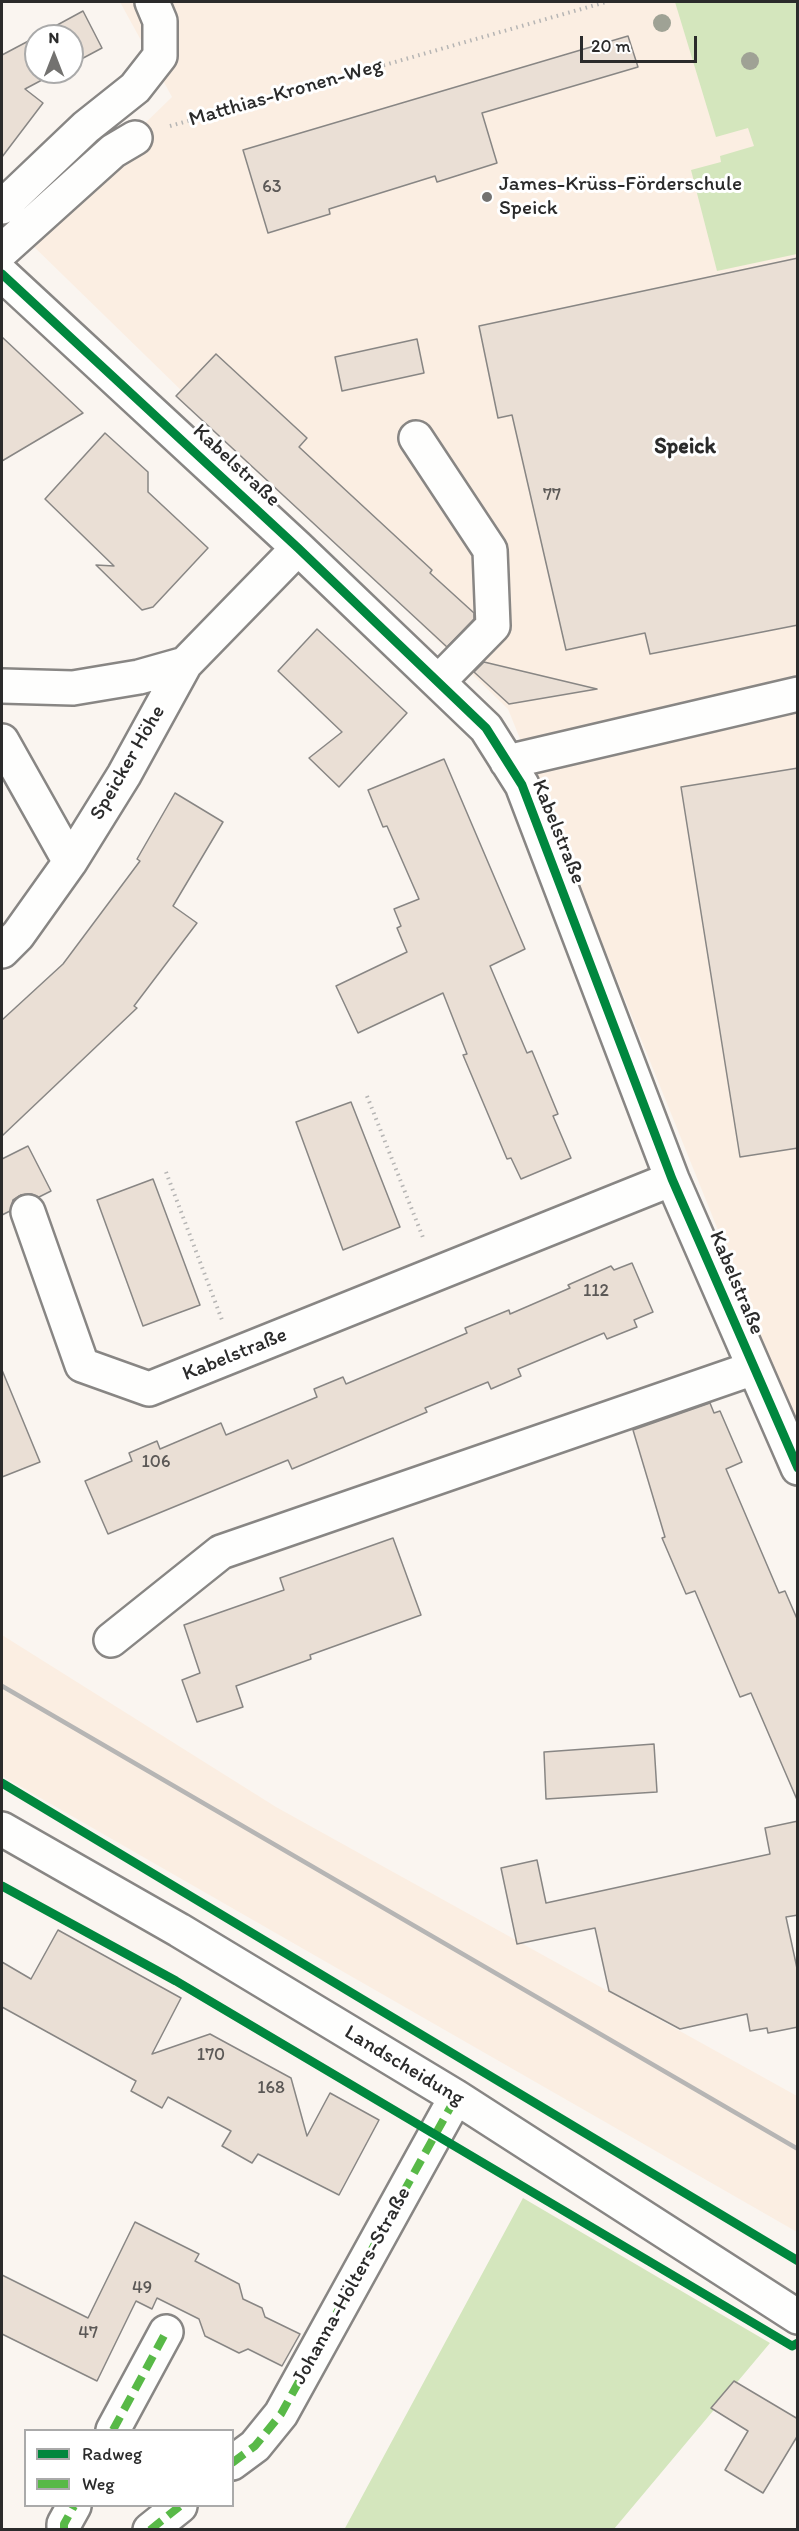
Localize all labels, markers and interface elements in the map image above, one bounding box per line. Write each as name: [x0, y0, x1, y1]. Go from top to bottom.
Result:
north arrow: [24, 24, 84, 84]
scale bar: [583, 24, 700, 62]
text: N: [49, 28, 59, 47]
text: 20 m: [591, 35, 631, 57]
street label: Matthias-Kronen-Weg: [186, 53, 386, 133]
place label: James-Krüss-Förderschule Speick: [499, 172, 742, 222]
house number: 63: [262, 176, 282, 198]
marker: James-Krüss-Förderschule Speick: [480, 190, 494, 204]
street label: Kabelstraße: [187, 419, 285, 513]
district label: Speick: [654, 434, 716, 460]
house number: 77: [543, 484, 561, 506]
street label: Speicker Höhe: [85, 701, 171, 825]
street label: Kabelstraße: [526, 776, 590, 888]
street label: Kabelstraße: [703, 1227, 769, 1339]
house number: 112: [583, 1280, 609, 1302]
street label: Kabelstraße: [179, 1323, 291, 1387]
house number: 106: [142, 1451, 170, 1473]
street label: Landscheidung: [339, 2020, 469, 2112]
house number: 170: [197, 2044, 225, 2066]
house number: 168: [257, 2077, 285, 2099]
street label: Johanna-Hölters-Straße: [287, 2183, 417, 2389]
house number: 49: [132, 2277, 152, 2299]
house number: 47: [78, 2322, 98, 2344]
legend: [24, 2429, 234, 2507]
text: Radweg: [82, 2443, 142, 2465]
text: Weg: [82, 2473, 115, 2495]

